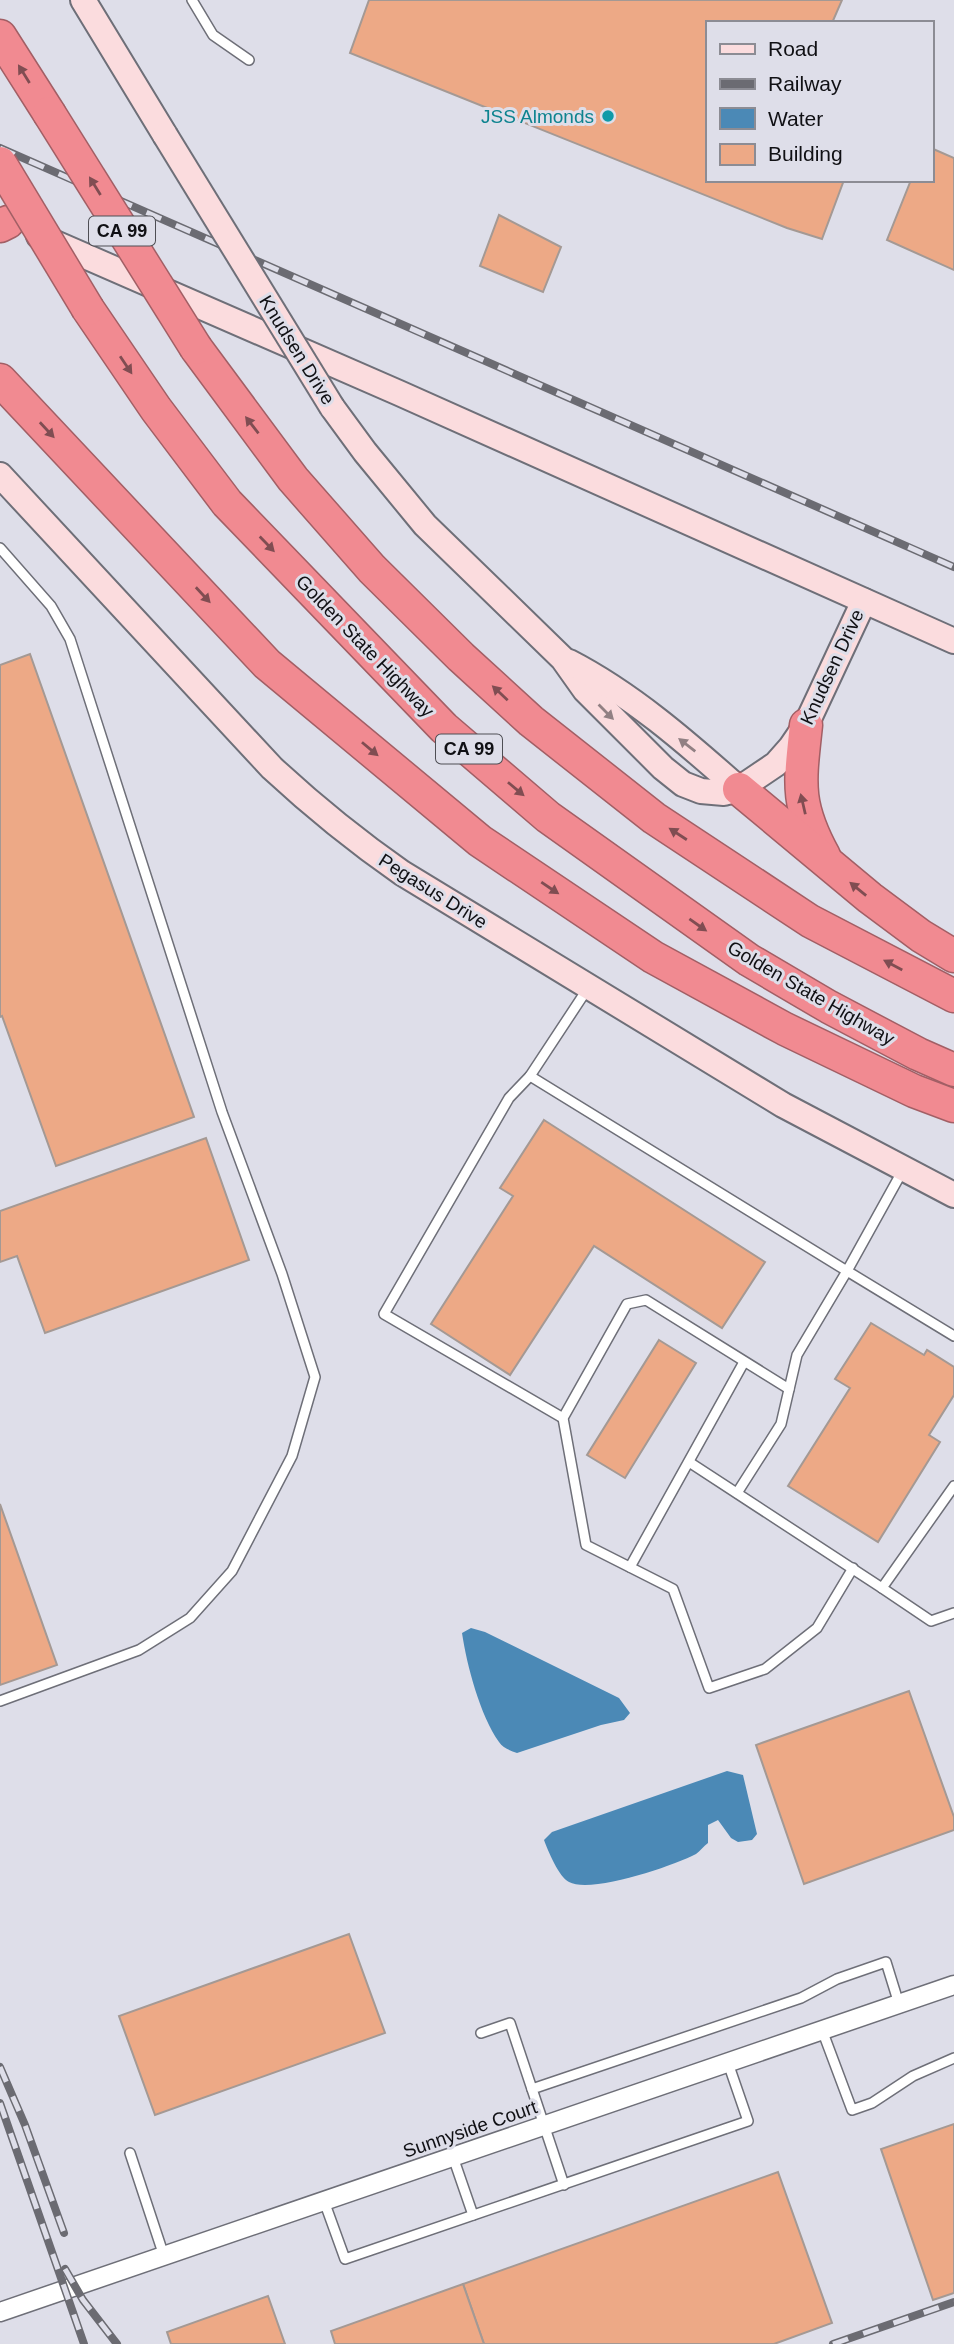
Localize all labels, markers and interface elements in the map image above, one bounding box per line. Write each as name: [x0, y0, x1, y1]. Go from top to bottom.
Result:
legend: [706, 21, 933, 182]
text: Road: [768, 37, 818, 60]
one-way arrow: [18, 65, 31, 84]
text: Railway: [768, 72, 842, 95]
place label: JSS Almonds: [481, 106, 594, 127]
text: Water: [768, 107, 823, 130]
marker: JSS Almonds: [600, 108, 616, 124]
text: Building: [768, 142, 843, 165]
one-way arrow: [88, 177, 101, 196]
road number: CA 99: [89, 216, 155, 246]
street label: Knudsen Drive: [255, 292, 339, 408]
one-way arrow: [120, 356, 133, 375]
one-way arrow: [244, 416, 259, 434]
one-way arrow: [38, 421, 54, 438]
one-way arrow: [258, 535, 274, 552]
street label: Golden State Highway: [292, 571, 439, 722]
one-way arrow: [194, 586, 210, 603]
street label: Knudsen Drive: [796, 606, 868, 728]
one-way arrow: [491, 685, 509, 701]
one-way arrow: [598, 703, 614, 720]
road number: CA 99: [436, 734, 502, 764]
one-way arrow: [678, 737, 696, 752]
one-way arrow: [361, 741, 378, 756]
one-way arrow: [507, 781, 524, 796]
one-way arrow: [797, 793, 808, 815]
one-way arrow: [669, 828, 688, 841]
street label: Pegasus Drive: [375, 849, 491, 933]
one-way arrow: [541, 881, 559, 895]
one-way arrow: [849, 882, 867, 896]
one-way arrow: [689, 918, 707, 932]
street label: Golden State Highway: [724, 937, 899, 1050]
one-way arrow: [883, 960, 903, 971]
street label: Sunnyside Court: [400, 2096, 541, 2162]

